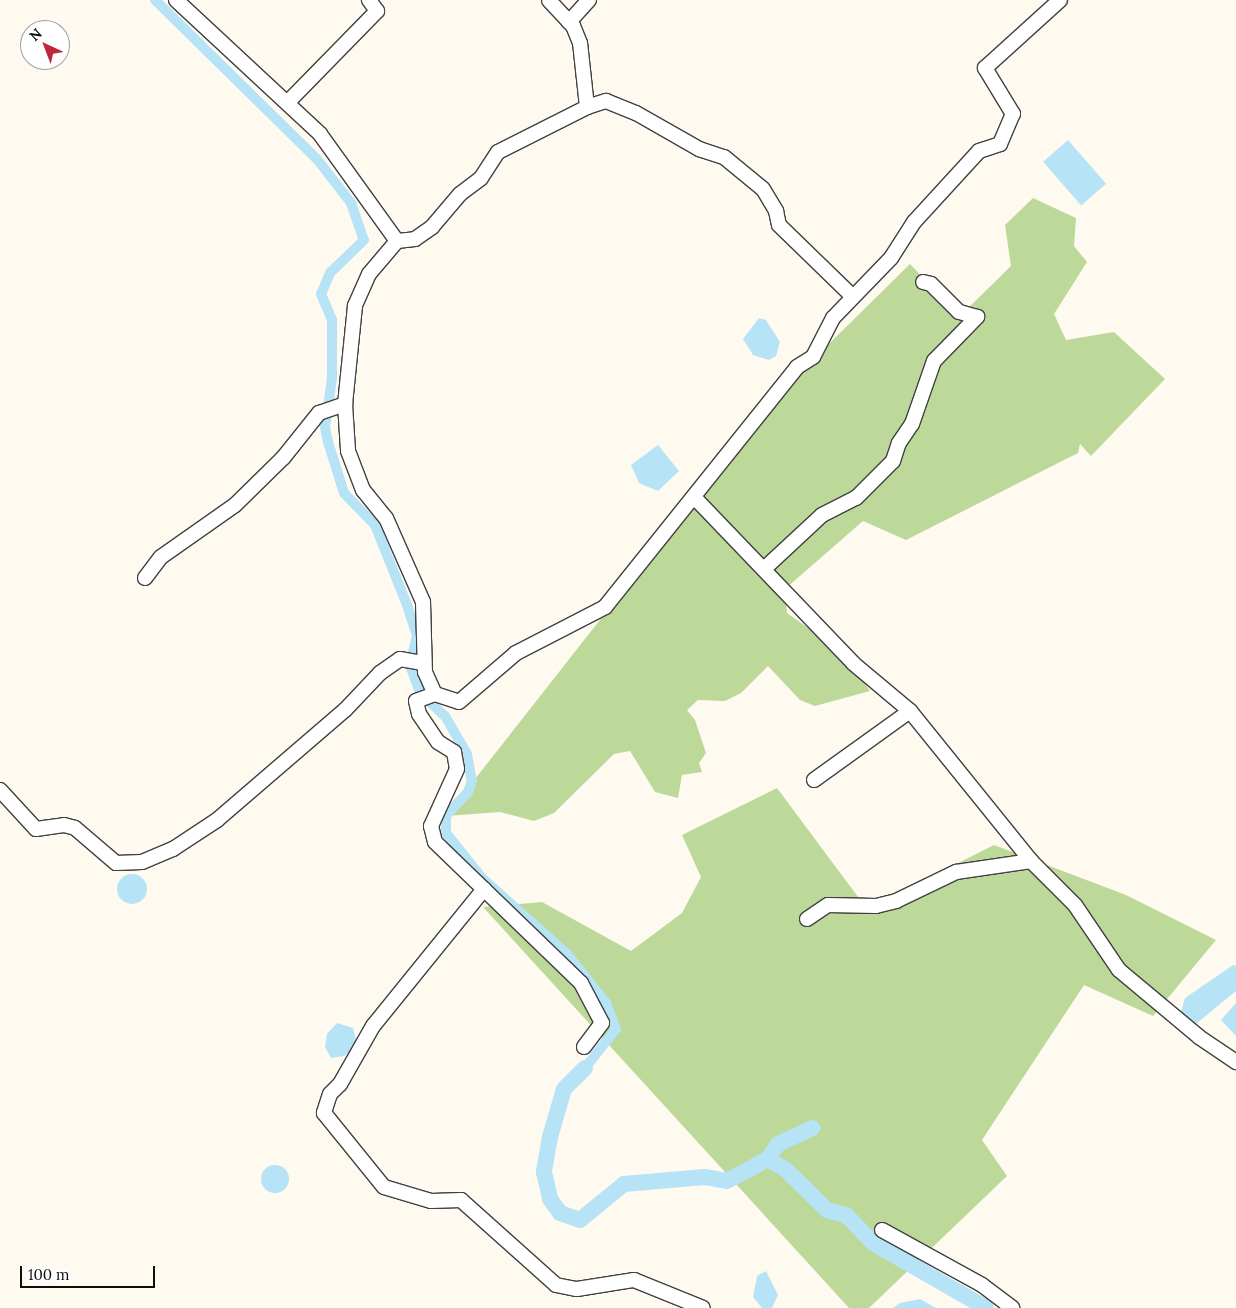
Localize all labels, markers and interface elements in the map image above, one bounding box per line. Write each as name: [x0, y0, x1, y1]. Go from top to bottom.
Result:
north arrow: [20, 20, 70, 70]
text: N: [25, 24, 46, 45]
scale bar: [22, 1256, 158, 1288]
text: 100 m: [28, 1265, 69, 1284]

